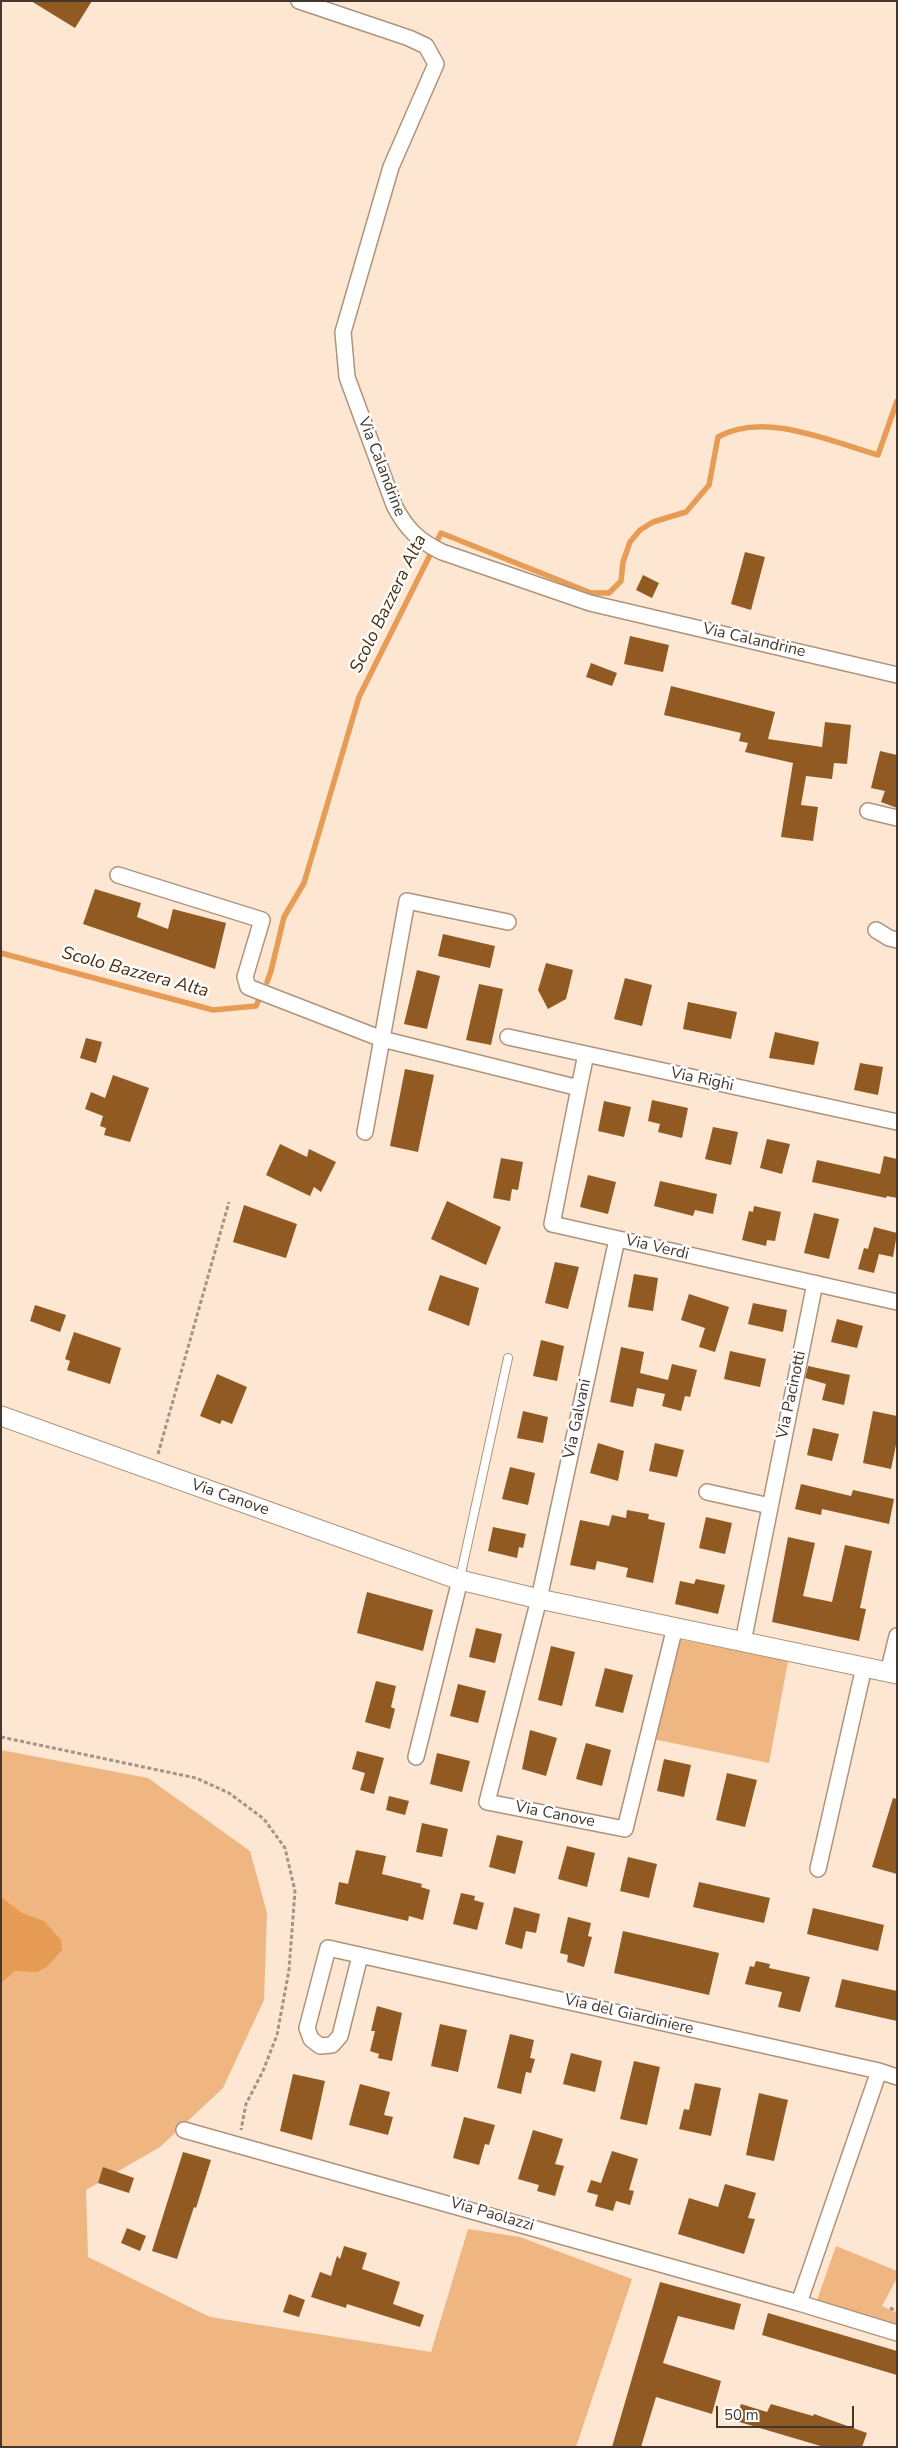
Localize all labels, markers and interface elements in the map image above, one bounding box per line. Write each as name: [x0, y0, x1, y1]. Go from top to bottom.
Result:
street label: Via Calandrine: [353, 415, 409, 519]
water label: Scolo Bazzera Alta: [346, 531, 432, 677]
street label: Via Calandrine: [701, 620, 807, 662]
water label: Scolo Bazzera Alta: [59, 943, 211, 1003]
street label: Via Righi: [669, 1064, 735, 1096]
street label: Via Verdi: [623, 1231, 691, 1265]
street label: Via Pacinotti: [773, 1349, 811, 1441]
street label: Via Galvani: [560, 1377, 596, 1461]
street label: Via Canove: [189, 1476, 271, 1520]
street label: Via Canove: [514, 1798, 596, 1832]
street label: Via del Giardiniere: [563, 1991, 695, 2039]
street label: Via Paolazzi: [448, 2194, 536, 2236]
scale bar: [718, 2396, 856, 2428]
text: 50 m: [724, 2405, 759, 2425]

